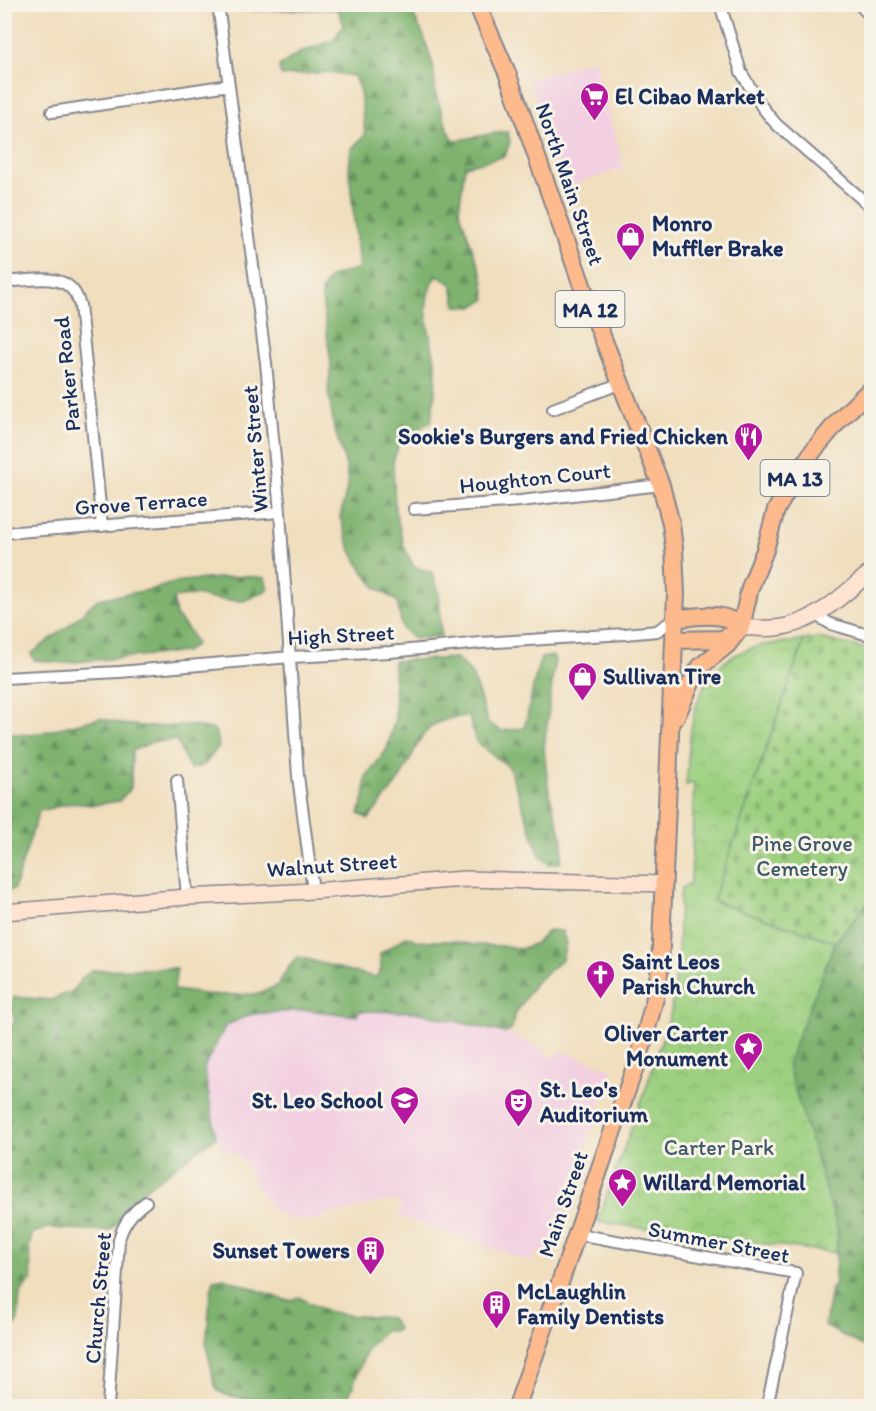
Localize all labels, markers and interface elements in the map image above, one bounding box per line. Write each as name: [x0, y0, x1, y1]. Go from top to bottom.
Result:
supermarket icon: El Cibao Market: [578, 80, 610, 122]
place label: El Cibao Market: [615, 83, 765, 110]
street label: North Main Street: [530, 99, 610, 269]
place label: Monro Muffler Brake: [652, 210, 783, 262]
shop icon: Monro Muffler Brake: [615, 220, 647, 262]
road number: MA 12: [556, 291, 624, 327]
street label: Parker Road: [48, 315, 86, 433]
street label: Winter Street: [236, 384, 274, 514]
restaurant icon: Sookie's Burgers and Fried Chicken: [733, 420, 765, 462]
place label: Sookie's Burgers and Fried Chicken: [398, 423, 728, 450]
street label: Houghton Court: [458, 457, 612, 499]
road number: MA 13: [760, 460, 830, 496]
street label: Grove Terrace: [74, 485, 208, 521]
street label: High Street: [287, 619, 395, 651]
shop icon: Sullivan Tire: [566, 660, 598, 702]
place label: Sullivan Tire: [603, 663, 721, 690]
park label: Pine Grove Cemetery: [751, 830, 853, 882]
street label: Walnut Street: [266, 847, 398, 883]
place label: Saint Leos Parish Church: [622, 948, 756, 1000]
church icon: Saint Leos Parish Church: [585, 958, 617, 1000]
place label: Oliver Carter Monument: [604, 1020, 729, 1072]
place icon: Oliver Carter Monument: [733, 1030, 765, 1072]
place label: St. Leo's Auditorium: [539, 1076, 649, 1128]
school or university icon: St. Leo School: [388, 1084, 420, 1126]
theatre icon: St. Leo's Auditorium: [503, 1086, 535, 1128]
place label: St. Leo School: [252, 1087, 384, 1114]
park label: Carter Park: [664, 1134, 774, 1161]
street label: Main Street: [532, 1147, 594, 1261]
place icon: Willard Memorial: [606, 1166, 638, 1208]
place label: Willard Memorial: [643, 1169, 806, 1196]
street label: Summer Street: [646, 1215, 792, 1269]
street label: Church Street: [79, 1231, 117, 1365]
building icon: Sunset Towers: [355, 1234, 387, 1276]
place label: Sunset Towers: [212, 1237, 350, 1264]
place label: McLaughlin Family Dentists: [517, 1278, 664, 1330]
building icon: McLaughlin Family Dentists: [480, 1288, 512, 1330]

